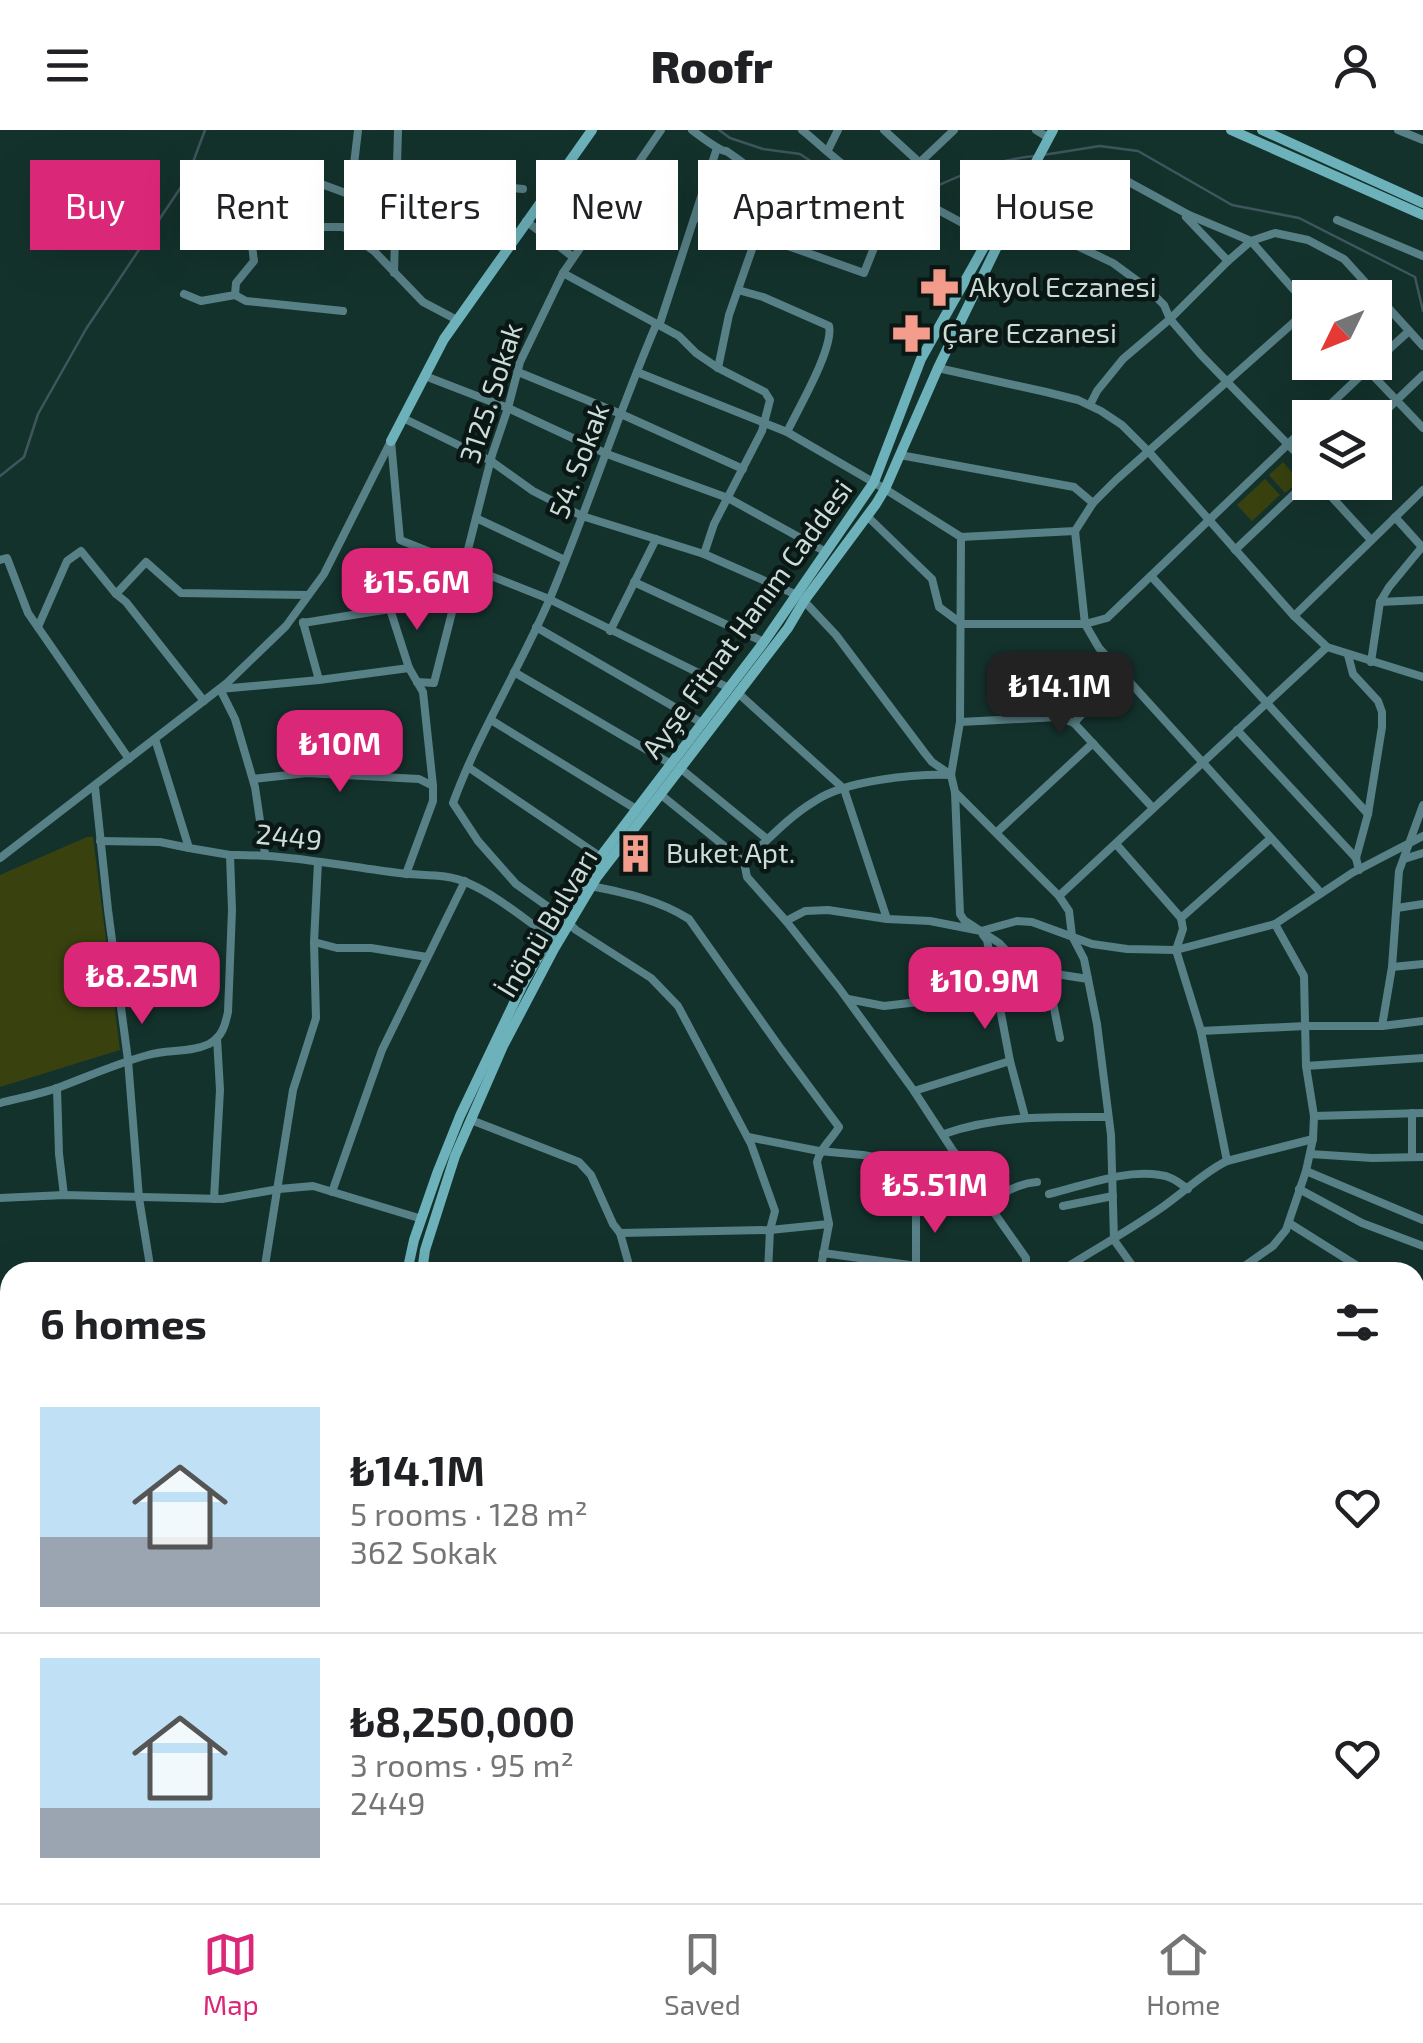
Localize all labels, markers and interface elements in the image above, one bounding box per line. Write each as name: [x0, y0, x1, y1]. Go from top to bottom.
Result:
icon: menu: [40, 38, 95, 93]
text: Roofr: [650, 38, 773, 92]
icon: person: [1328, 38, 1383, 93]
chip: Buy: [30, 160, 160, 250]
chip: Rent: [180, 160, 324, 250]
chip: Filters: [344, 160, 516, 250]
chip: New: [536, 160, 678, 250]
chip: Apartment: [698, 160, 940, 250]
chip: House: [960, 160, 1130, 250]
pharmacy icon: Akyol Eczanesi: [918, 266, 960, 308]
place label: Akyol Eczanesi: [969, 269, 1157, 303]
north arrow: [1292, 280, 1392, 380]
map controls: [1292, 280, 1392, 500]
pharmacy icon: Çare Eczanesi: [891, 312, 933, 354]
place label: Çare Eczanesi: [942, 315, 1117, 350]
street label: 3125. Sokak: [451, 318, 529, 467]
street label: 54. Sokak: [541, 398, 616, 523]
button: layers: [1292, 400, 1392, 500]
street label: Ayşe Fitnat Hanım Caddesi: [634, 472, 860, 765]
pin: ₺15.6M: [336, 548, 498, 633]
text: ₺15.6M: [364, 561, 470, 599]
pin: ₺14.1M: [979, 652, 1141, 737]
text: ₺14.1M: [1009, 665, 1111, 703]
pin: ₺10M: [281, 710, 399, 795]
text: ₺10M: [299, 723, 381, 761]
street label: 2449: [254, 816, 324, 856]
building icon: Buket Apt.: [615, 832, 657, 874]
place label: Buket Apt.: [666, 835, 795, 869]
street label: İnönü Bulvarı: [488, 842, 604, 1003]
pin: ₺8.25M: [61, 942, 223, 1027]
pin: ₺10.9M: [904, 947, 1066, 1032]
text: ₺8.25M: [86, 955, 198, 993]
text: ₺10.9M: [930, 960, 1040, 998]
pin: ₺5.51M: [854, 1151, 1016, 1236]
text: ₺5.51M: [882, 1164, 988, 1202]
icon: filters: [1330, 1295, 1385, 1350]
text: 6 homes: [40, 1297, 207, 1347]
text: ₺14.1M: [350, 1444, 485, 1494]
icon: home: [120, 1447, 240, 1567]
icon: heart: [1330, 1480, 1385, 1535]
text: 5 rooms · 128 m²: [350, 1494, 588, 1532]
text: 362 Sokak: [350, 1532, 498, 1570]
text: ₺8,250,000: [350, 1695, 575, 1745]
icon: home: [120, 1698, 240, 1818]
icon: heart: [1330, 1731, 1385, 1786]
text: 3 rooms · 95 m²: [350, 1745, 574, 1783]
text: 2449: [350, 1783, 426, 1821]
tab: Map: [203, 1927, 259, 2021]
tab: Saved: [664, 1927, 741, 2021]
tab: Home: [1146, 1927, 1220, 2021]

